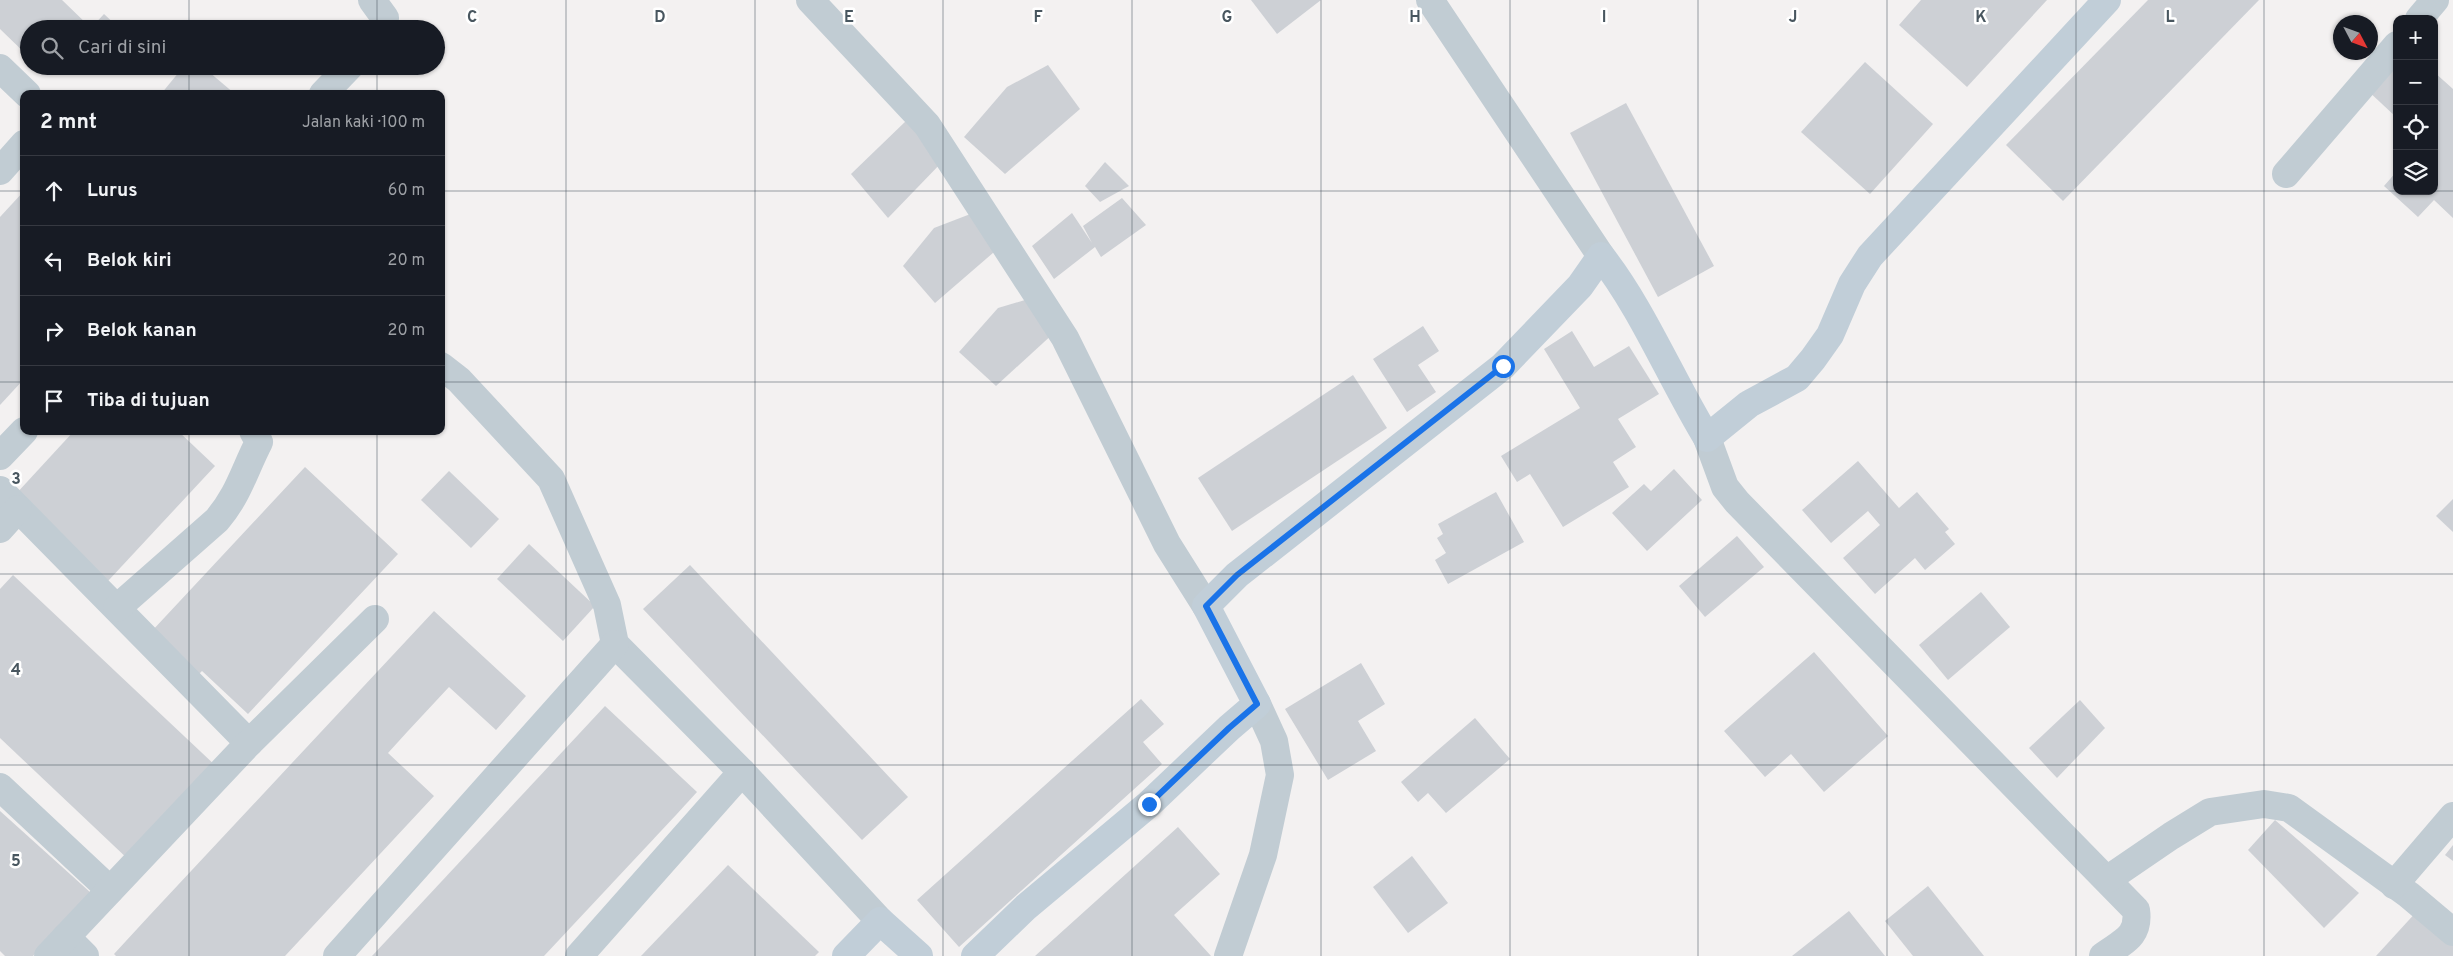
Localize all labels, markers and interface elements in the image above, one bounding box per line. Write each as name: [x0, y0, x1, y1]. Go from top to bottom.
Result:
text: C: [467, 8, 477, 28]
text: D: [654, 8, 666, 28]
text: E: [844, 8, 854, 28]
text: F: [1033, 8, 1043, 28]
text: G: [1222, 8, 1232, 28]
text: H: [1409, 8, 1421, 28]
text: I: [1602, 8, 1606, 28]
text: J: [1789, 8, 1797, 28]
text: K: [1975, 8, 1987, 28]
text: L: [2165, 8, 2175, 28]
north arrow: [2333, 15, 2378, 60]
map controls: [2393, 15, 2438, 195]
button: +: [2393, 15, 2438, 60]
search box: [20, 20, 445, 75]
icon: search: [38, 34, 66, 62]
text: Cari di sini: [78, 36, 166, 60]
button: −: [2393, 60, 2438, 105]
button: locate: [2393, 105, 2438, 150]
text: 2 mnt: [40, 109, 97, 136]
text: Jalan kaki · 100 m: [302, 113, 425, 133]
button: layers: [2393, 150, 2438, 195]
icon: ahead: [40, 177, 68, 205]
text: Lurus: [87, 179, 138, 203]
text: 60 m: [388, 181, 425, 201]
icon: left: [40, 247, 68, 275]
text: Belok kiri: [87, 249, 172, 273]
text: 20 m: [388, 251, 425, 271]
icon: right: [40, 317, 68, 345]
text: Belok kanan: [87, 319, 197, 343]
text: 20 m: [388, 321, 425, 341]
route start: [1492, 355, 1515, 378]
icon: arrive: [40, 387, 68, 415]
text: Tiba di tujuan: [87, 389, 210, 413]
text: 3: [11, 470, 21, 490]
text: 4: [11, 661, 21, 681]
route end: [1138, 793, 1161, 816]
text: 5: [11, 852, 21, 872]

